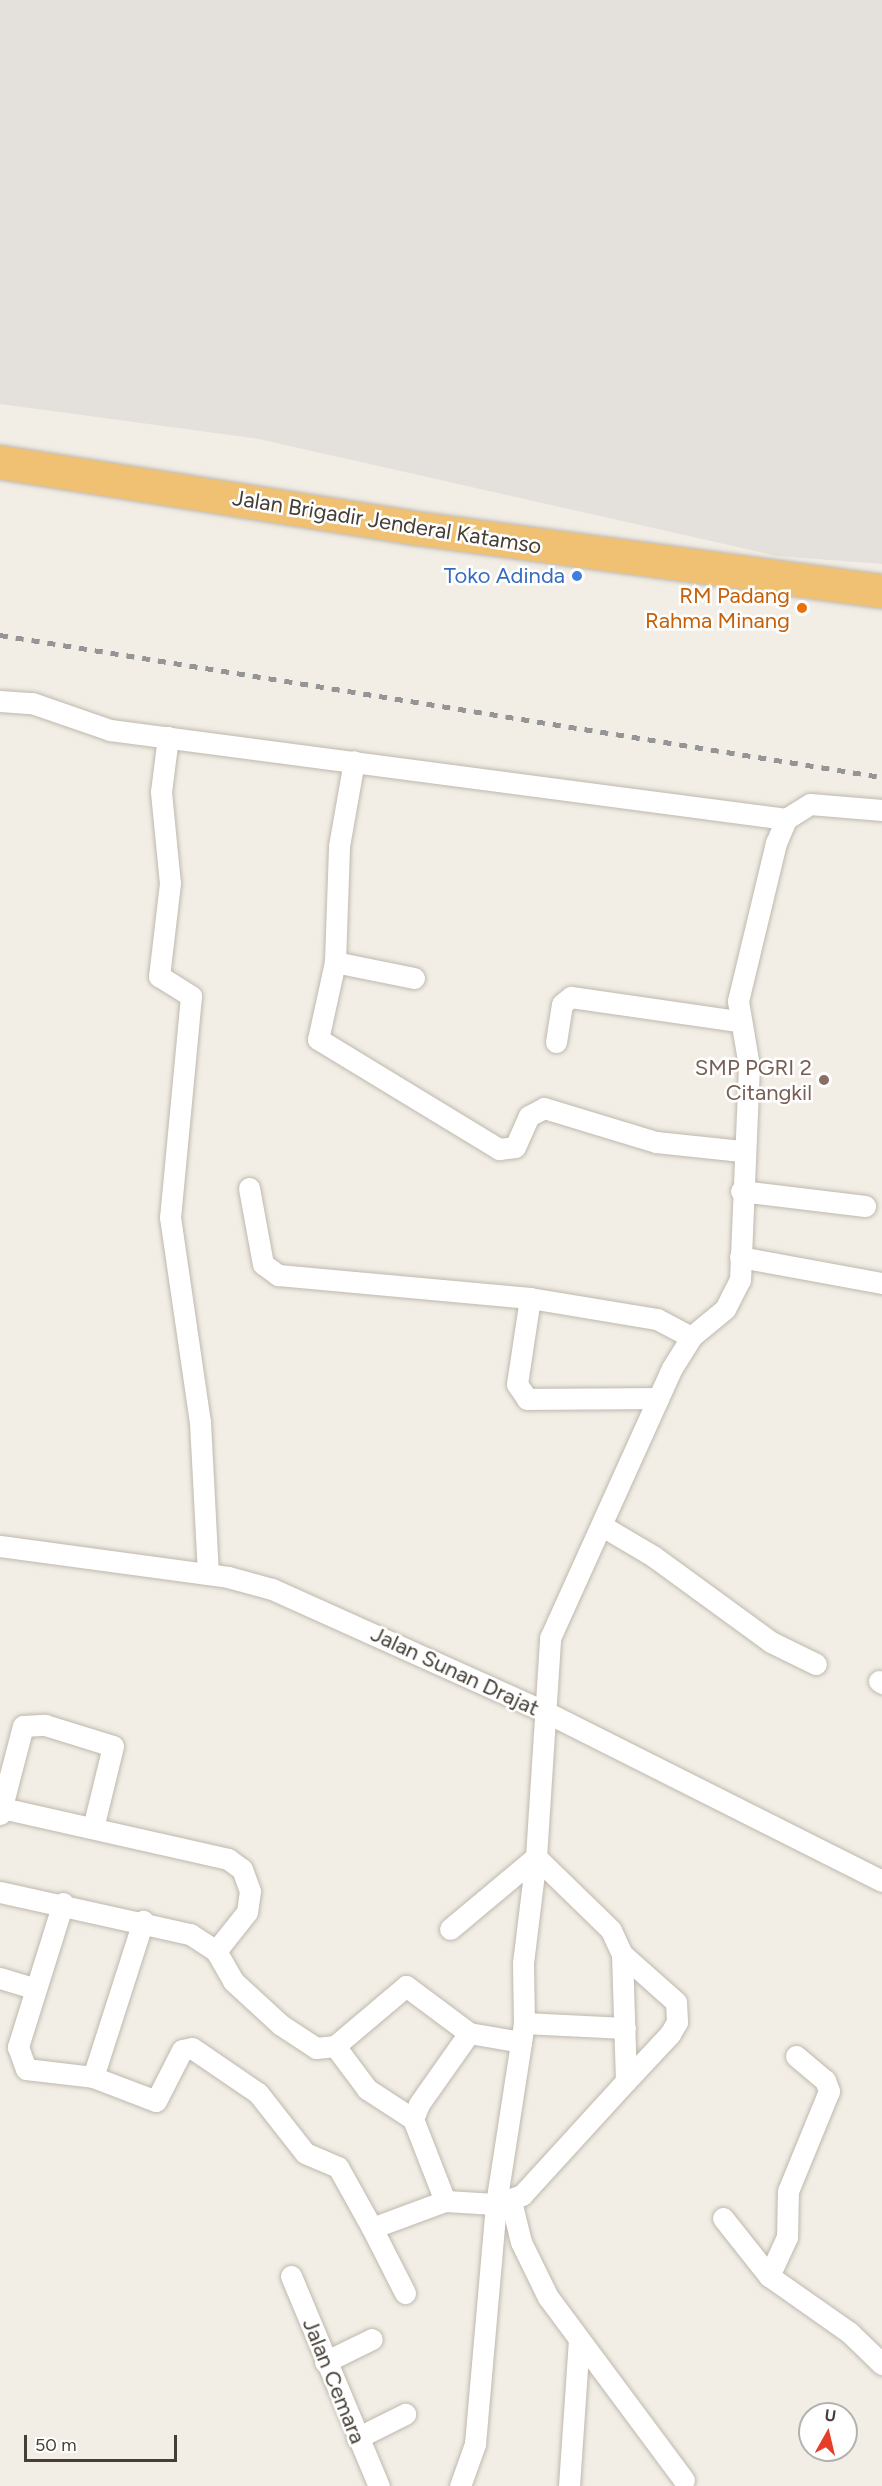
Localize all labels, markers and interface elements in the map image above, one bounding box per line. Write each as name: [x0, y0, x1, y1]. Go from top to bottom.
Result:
street label: Jalan Brigadir Jenderal Katamso: [231, 485, 543, 559]
place label: Toko Adinda: [444, 563, 565, 589]
marker: Toko Adinda: [570, 569, 584, 583]
place label: RM Padang Rahma Minang: [645, 582, 790, 634]
marker: RM Padang Rahma Minang: [795, 601, 809, 615]
place label: SMP PGRI 2 Citangkil: [695, 1054, 812, 1106]
marker: SMP PGRI 2 Citangkil: [817, 1073, 831, 1087]
street label: Jalan Sunan Drajat: [367, 1620, 543, 1722]
street label: Jalan Cemara: [297, 2314, 371, 2448]
north arrow: [798, 2402, 858, 2462]
text: U: [823, 2405, 837, 2426]
scale bar: [27, 2423, 180, 2461]
text: 50 m: [35, 2434, 77, 2456]

